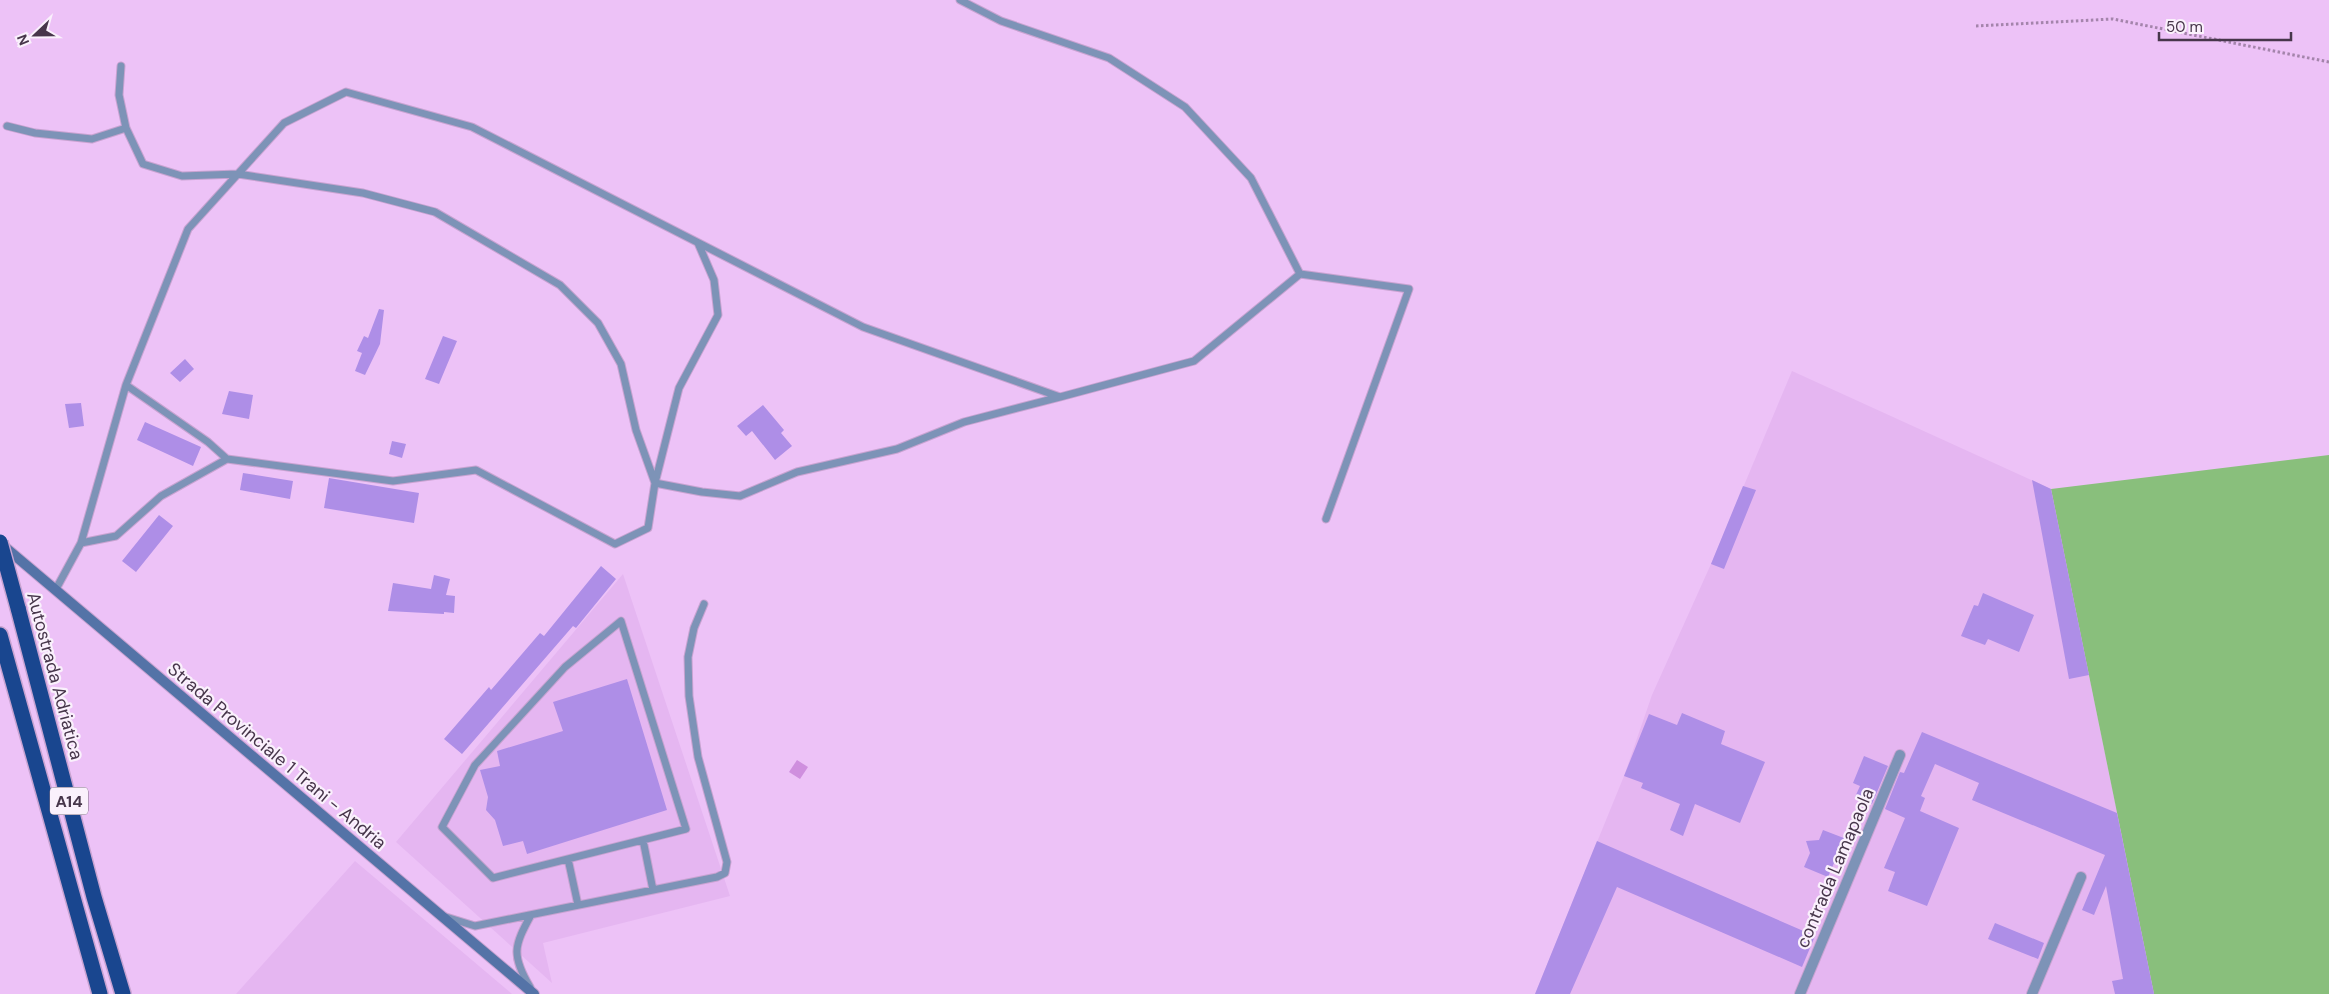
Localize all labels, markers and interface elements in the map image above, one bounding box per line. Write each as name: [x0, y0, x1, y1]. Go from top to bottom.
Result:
north arrow: [10, 10, 60, 60]
scale bar: [2159, 10, 2292, 42]
text: 50 m: [2166, 17, 2203, 37]
text: N: [13, 32, 33, 48]
street label: Autostrada Adriatica: [21, 590, 89, 762]
street label: Strada Provinciale 1 Trani - Andria: [163, 657, 391, 855]
street label: contrada Lamapaola: [1790, 784, 1880, 952]
road number: A14: [50, 788, 88, 814]

